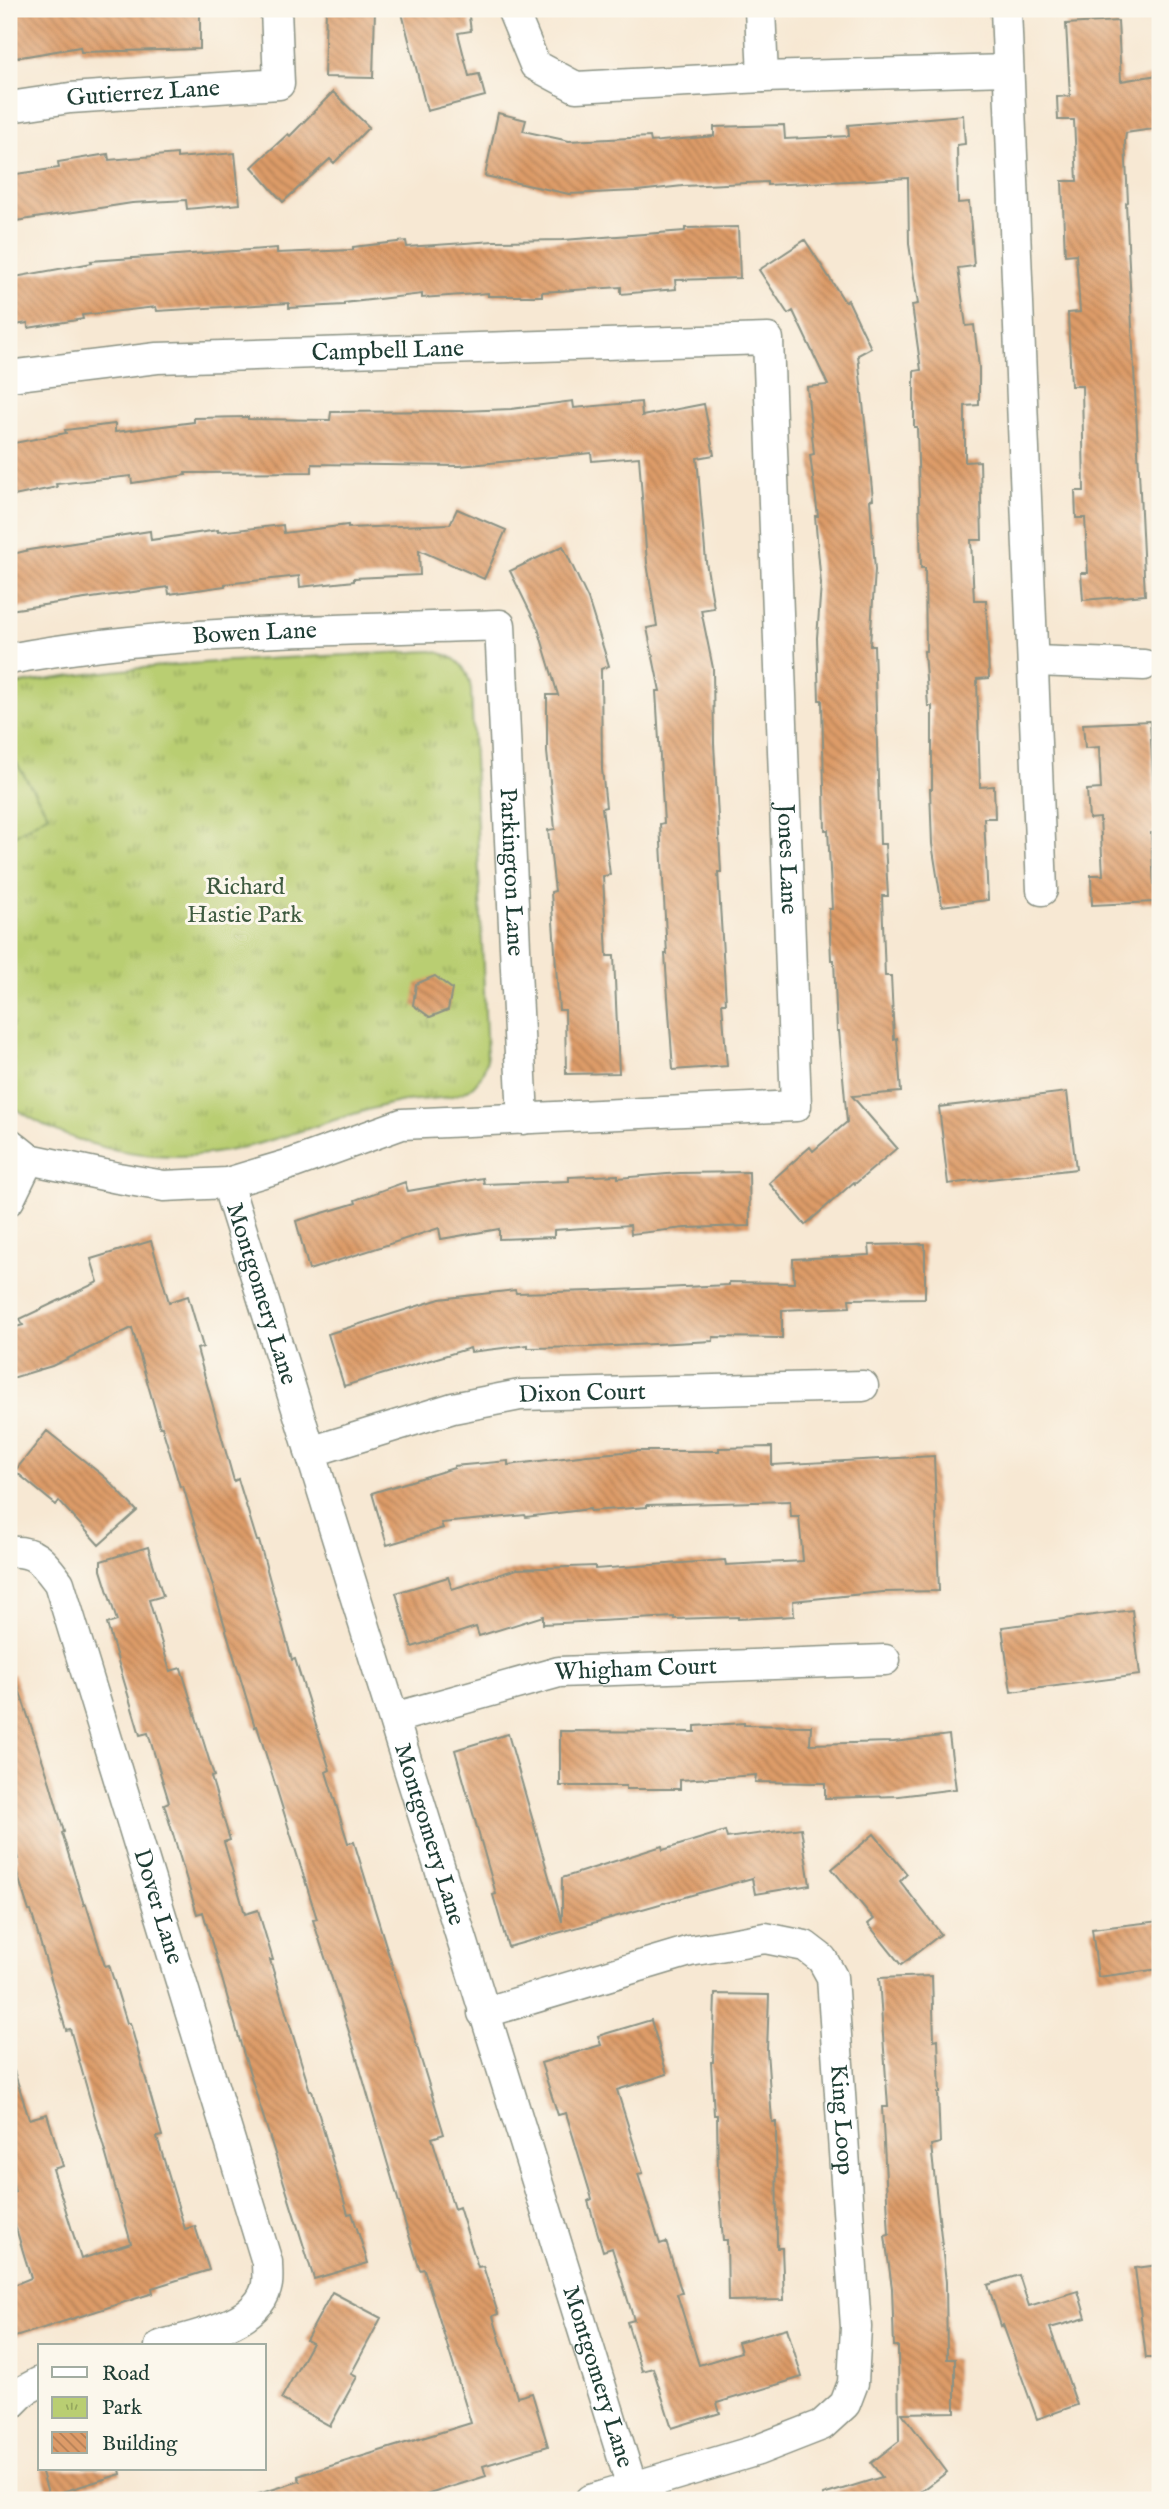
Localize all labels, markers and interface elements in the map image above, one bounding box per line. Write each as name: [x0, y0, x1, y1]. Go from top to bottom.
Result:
street label: Gutierrez Lane: [66, 73, 221, 114]
street label: Campbell Lane: [311, 333, 465, 369]
street label: Bowen Lane: [191, 615, 317, 652]
street label: Parkington Lane: [492, 787, 531, 957]
street label: Jones Lane: [769, 800, 805, 915]
park label: Richard Hastie Park: [187, 872, 303, 931]
street label: Montgomery Lane: [219, 1199, 304, 1388]
street label: Dixon Court: [518, 1376, 646, 1411]
street label: Whigham Court: [554, 1651, 717, 1688]
street label: Montgomery Lane: [387, 1740, 472, 1929]
street label: Dover Lane: [126, 1845, 190, 1968]
street label: King Loop: [823, 2063, 861, 2176]
street label: Montgomery Lane: [555, 2282, 641, 2471]
legend: [38, 2344, 266, 2470]
text: Road: [102, 2361, 150, 2388]
text: Park: [102, 2395, 143, 2422]
text: Building: [102, 2431, 178, 2458]

